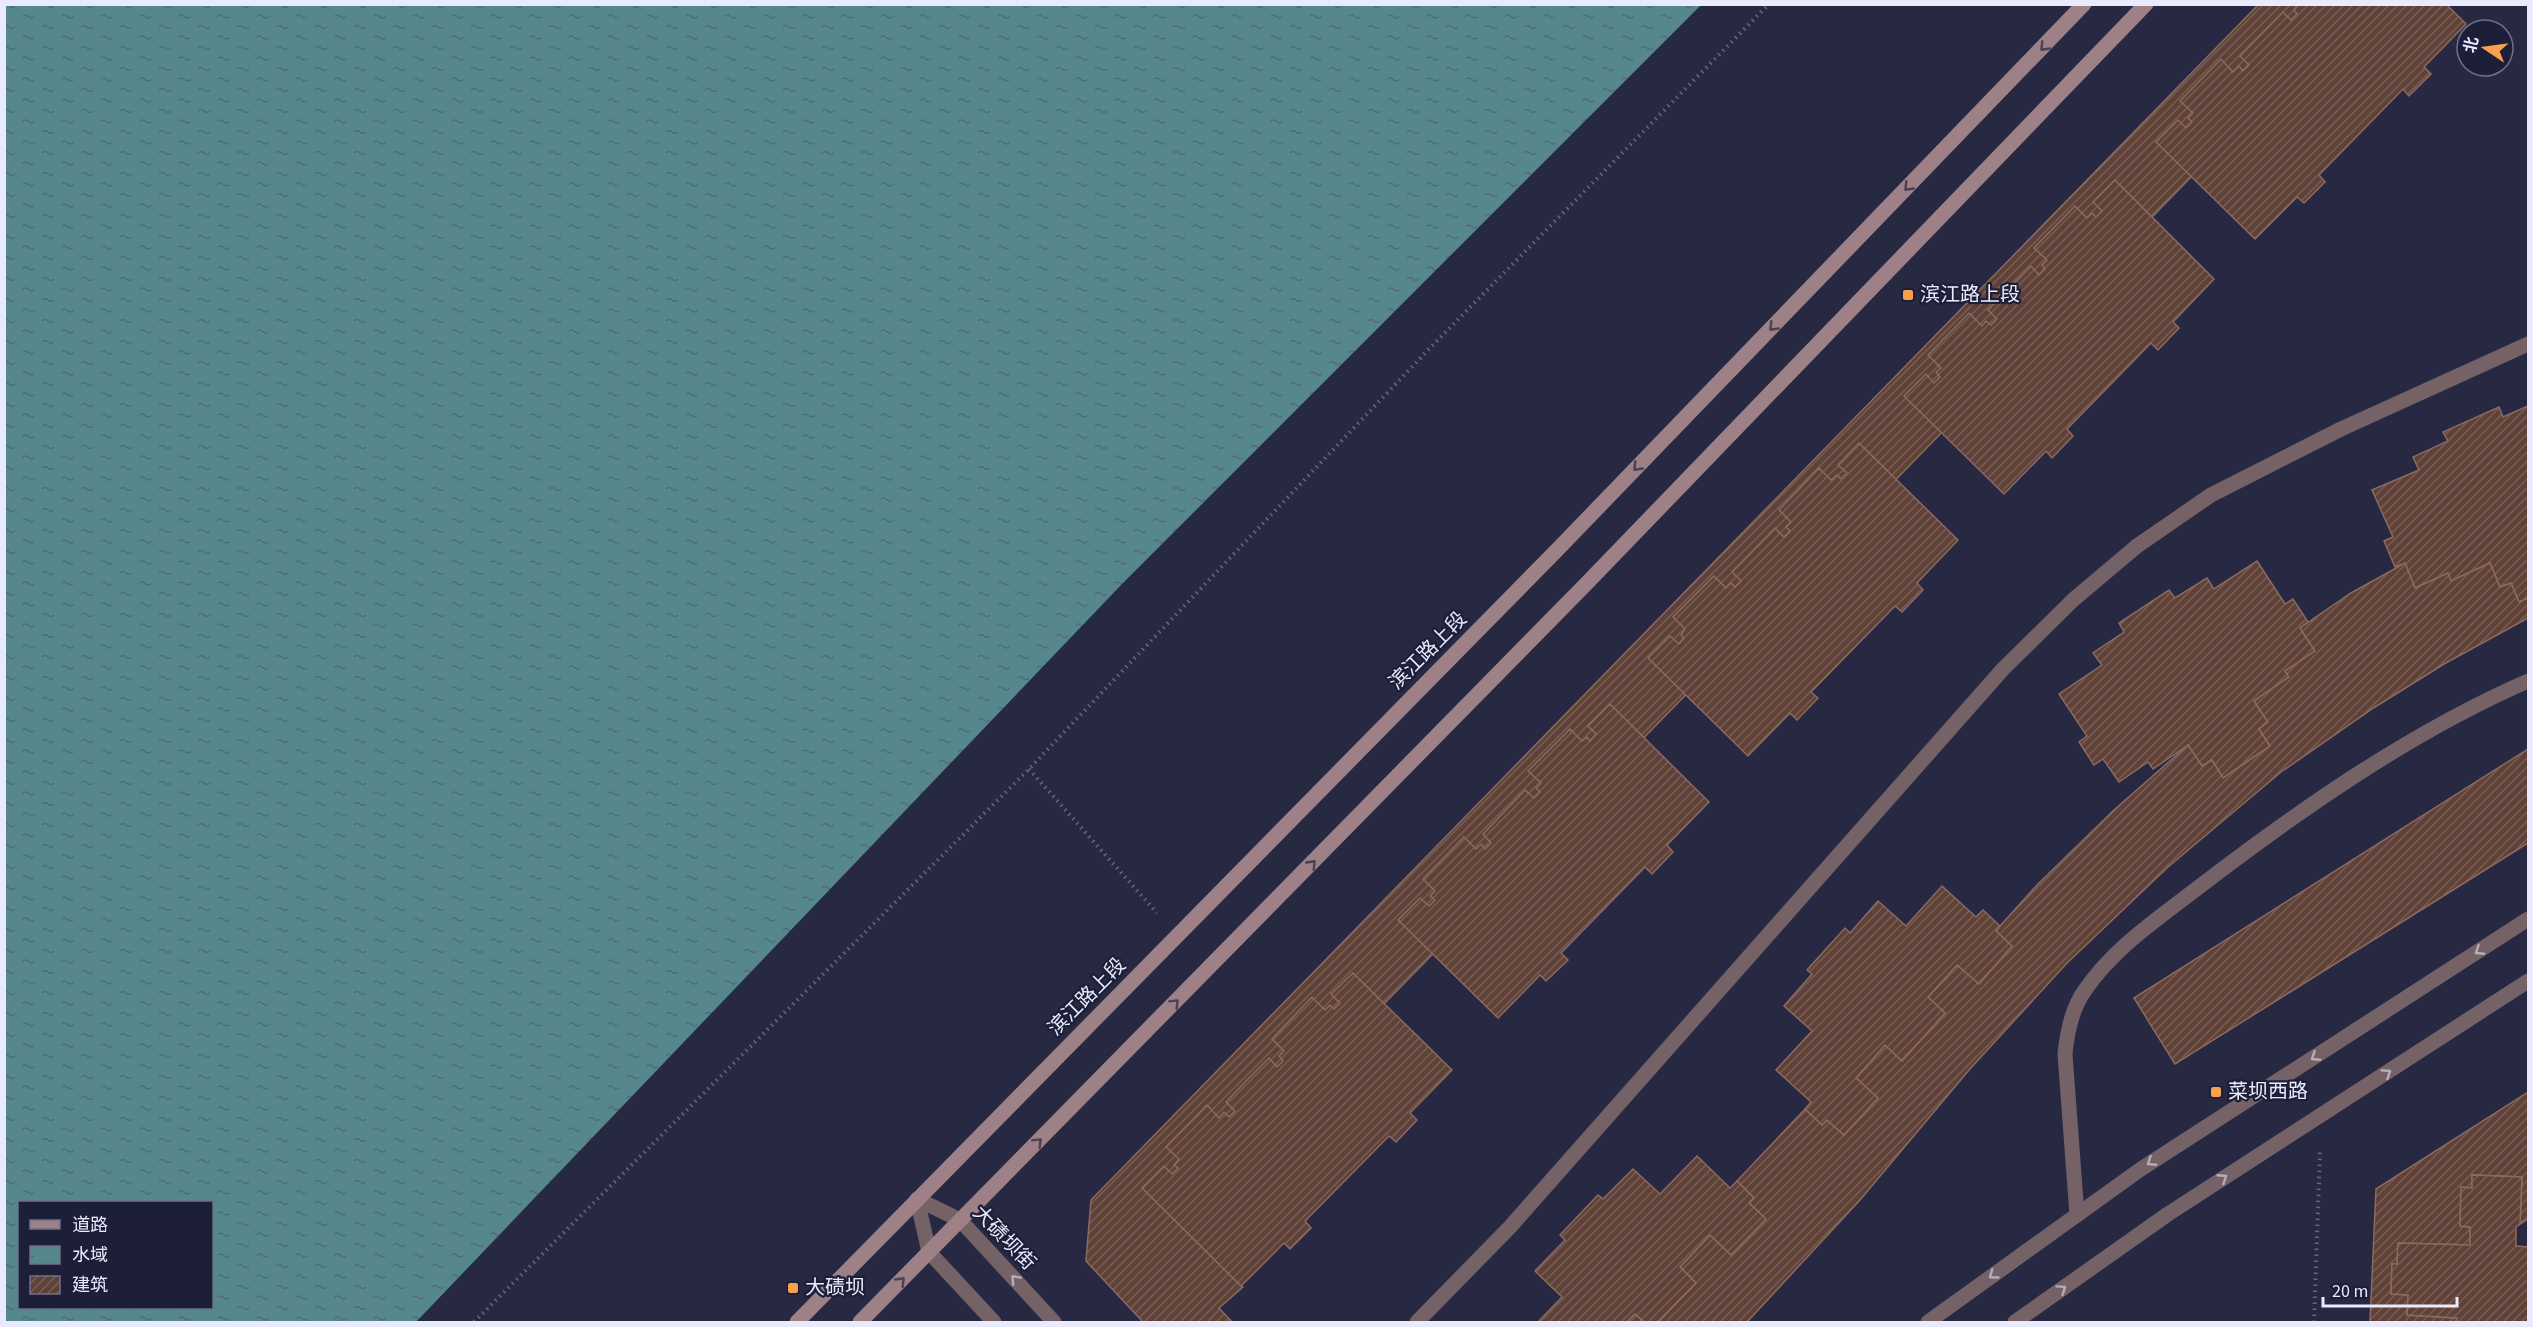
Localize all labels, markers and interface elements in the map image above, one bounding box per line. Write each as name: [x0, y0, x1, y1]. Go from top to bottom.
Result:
north arrow: [2455, 18, 2515, 78]
text: 北: [2459, 35, 2484, 55]
one-way arrow: [2040, 39, 2051, 50]
one-way arrow: [1905, 179, 1916, 190]
place label: 滨江路上段: [1920, 281, 2020, 309]
marker: 滨江路上段: [1901, 288, 1915, 302]
one-way arrow: [1769, 321, 1780, 331]
one-way arrow: [1634, 460, 1645, 471]
street label: 滨江路上段: [1383, 606, 1473, 696]
one-way arrow: [1305, 861, 1316, 871]
one-way arrow: [2475, 944, 2486, 955]
street label: 滨江路上段: [1042, 952, 1132, 1042]
one-way arrow: [1168, 1000, 1179, 1010]
one-way arrow: [2311, 1049, 2322, 1060]
one-way arrow: [2381, 1068, 2391, 1080]
place label: 菜坝西路: [2228, 1078, 2308, 1106]
marker: 菜坝西路: [2209, 1085, 2223, 1099]
one-way arrow: [1030, 1138, 1041, 1149]
one-way arrow: [2147, 1155, 2158, 1166]
one-way arrow: [2217, 1174, 2227, 1186]
street label: 大碛坝街: [966, 1200, 1042, 1276]
legend: [18, 1201, 213, 1309]
text: 道路: [72, 1213, 108, 1238]
text: 水域: [72, 1243, 108, 1268]
one-way arrow: [1988, 1268, 1999, 1279]
scale bar: [2323, 1270, 2456, 1308]
text: 建筑: [72, 1273, 108, 1298]
place label: 大碛坝: [805, 1274, 865, 1302]
one-way arrow: [1011, 1276, 1022, 1286]
one-way arrow: [894, 1277, 905, 1287]
text: 20 m: [2332, 1279, 2368, 1304]
marker: 大碛坝: [786, 1281, 800, 1295]
one-way arrow: [2056, 1285, 2067, 1296]

